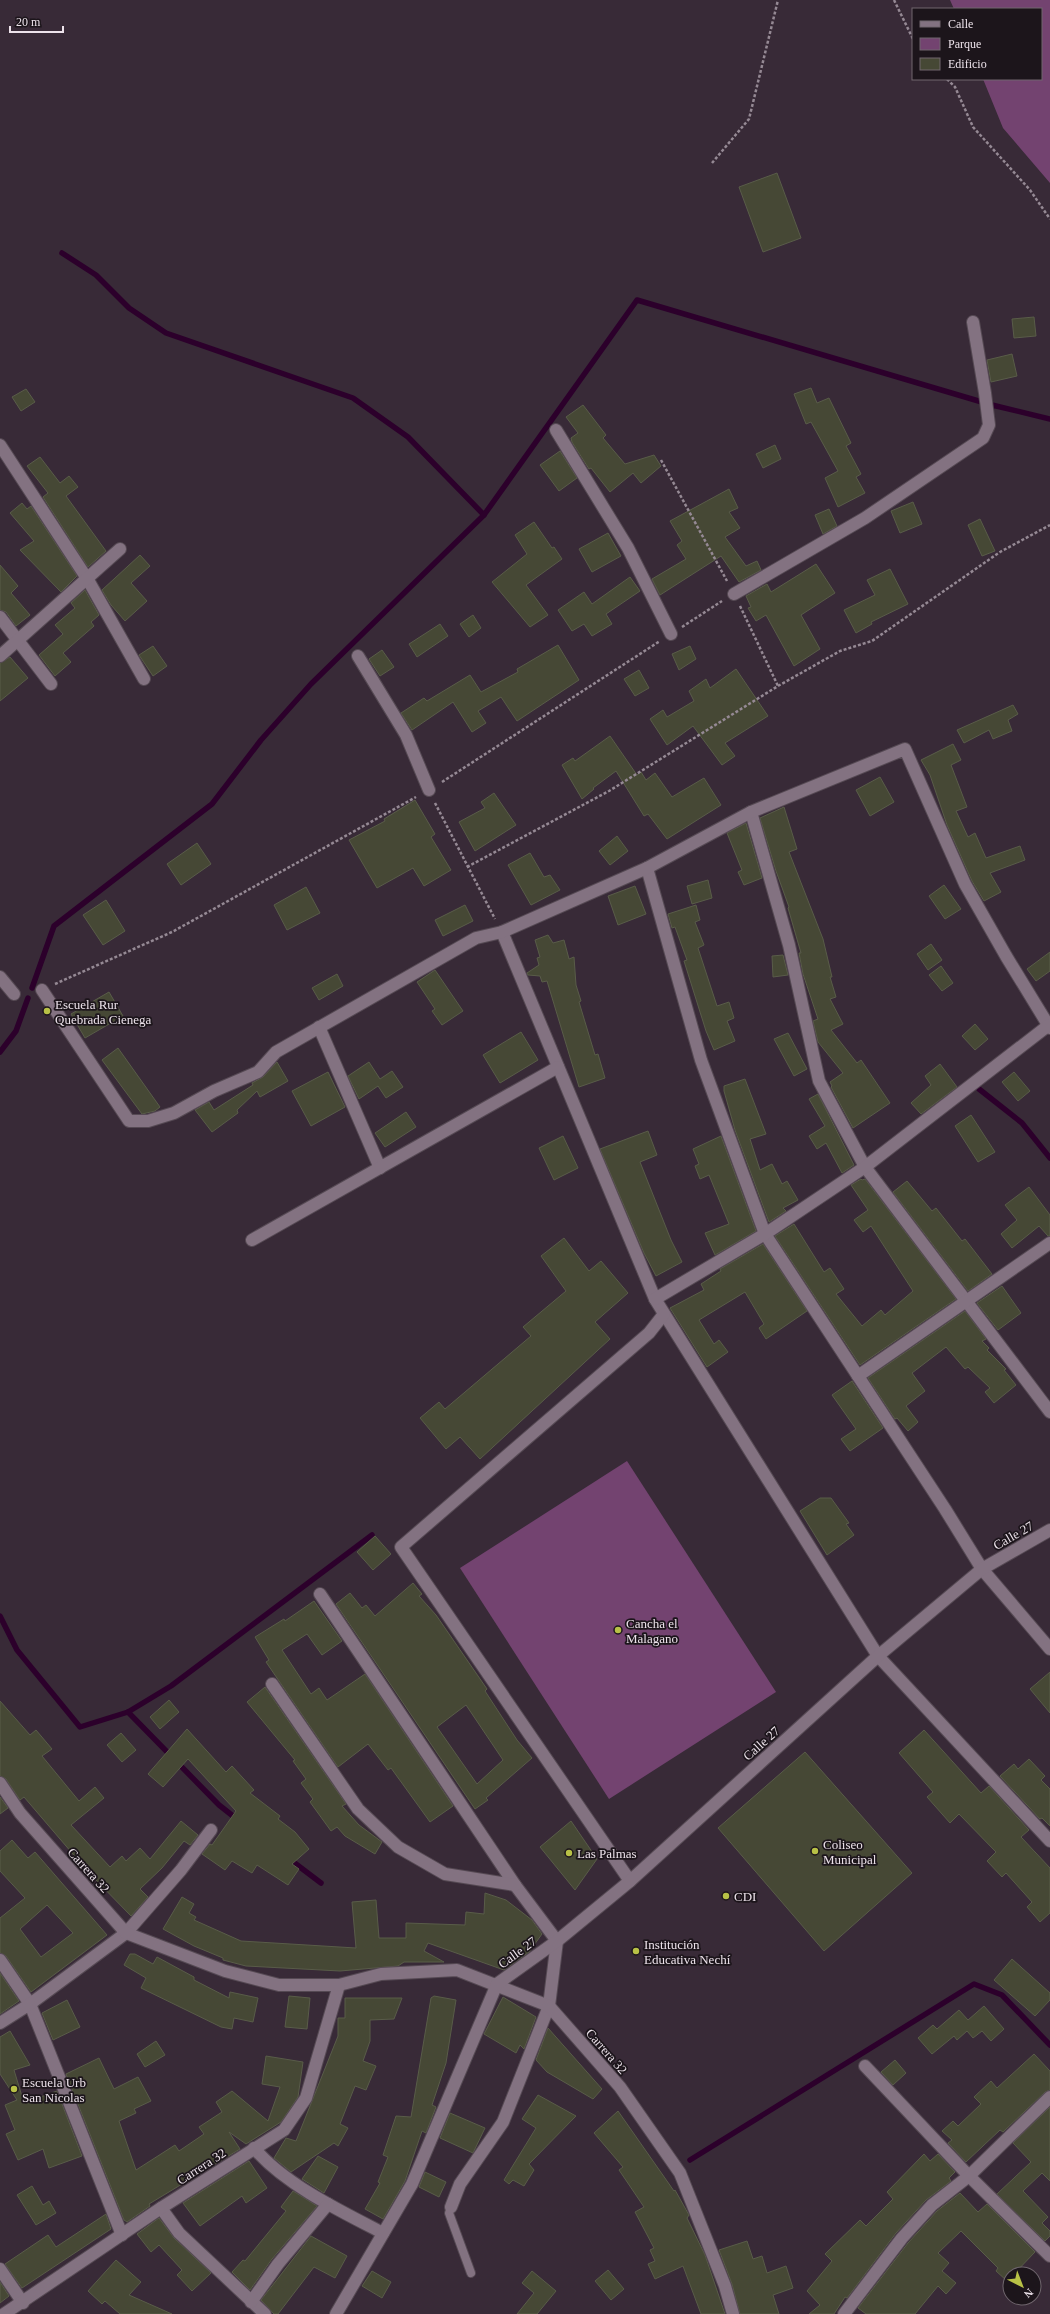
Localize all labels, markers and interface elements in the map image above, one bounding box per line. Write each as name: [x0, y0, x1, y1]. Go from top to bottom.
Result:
scale bar: [10, 8, 63, 34]
legend: [912, 8, 1042, 80]
text: 20 m: [16, 15, 41, 29]
text: Calle: [948, 17, 973, 31]
text: Parque: [948, 37, 981, 51]
text: Edificio: [948, 57, 987, 71]
place label: Escuela Rur Quebrada Cienega: [55, 997, 152, 1027]
marker: Escuela Rur Quebrada Cienega: [42, 1006, 52, 1016]
street label: Calle 27: [991, 1518, 1036, 1553]
place label: Cancha el Malagano: [626, 1616, 678, 1646]
marker: Cancha el Malagano: [613, 1625, 623, 1635]
street label: Calle 27: [740, 1723, 783, 1764]
place label: Coliseo Municipal: [823, 1837, 877, 1867]
street label: Carrera 32: [65, 1845, 113, 1896]
place label: Las Palmas: [577, 1846, 637, 1861]
marker: Coliseo Municipal: [810, 1846, 820, 1856]
marker: Las Palmas: [564, 1848, 574, 1858]
place label: CDI: [734, 1889, 756, 1904]
marker: CDI: [721, 1891, 731, 1901]
street label: Calle 27: [495, 1933, 540, 1971]
place label: Institución Educativa Nechí: [644, 1937, 731, 1967]
marker: Institución Educativa Nechí: [631, 1946, 641, 1956]
street label: Carrera 32: [583, 2026, 630, 2077]
place label: Escuela Urb San Nicolas: [22, 2075, 86, 2105]
marker: Escuela Urb San Nicolas: [9, 2084, 19, 2094]
street label: Carrera 32: [174, 2145, 229, 2188]
north arrow: [1002, 2266, 1042, 2306]
text: N: [1022, 2286, 1036, 2301]

